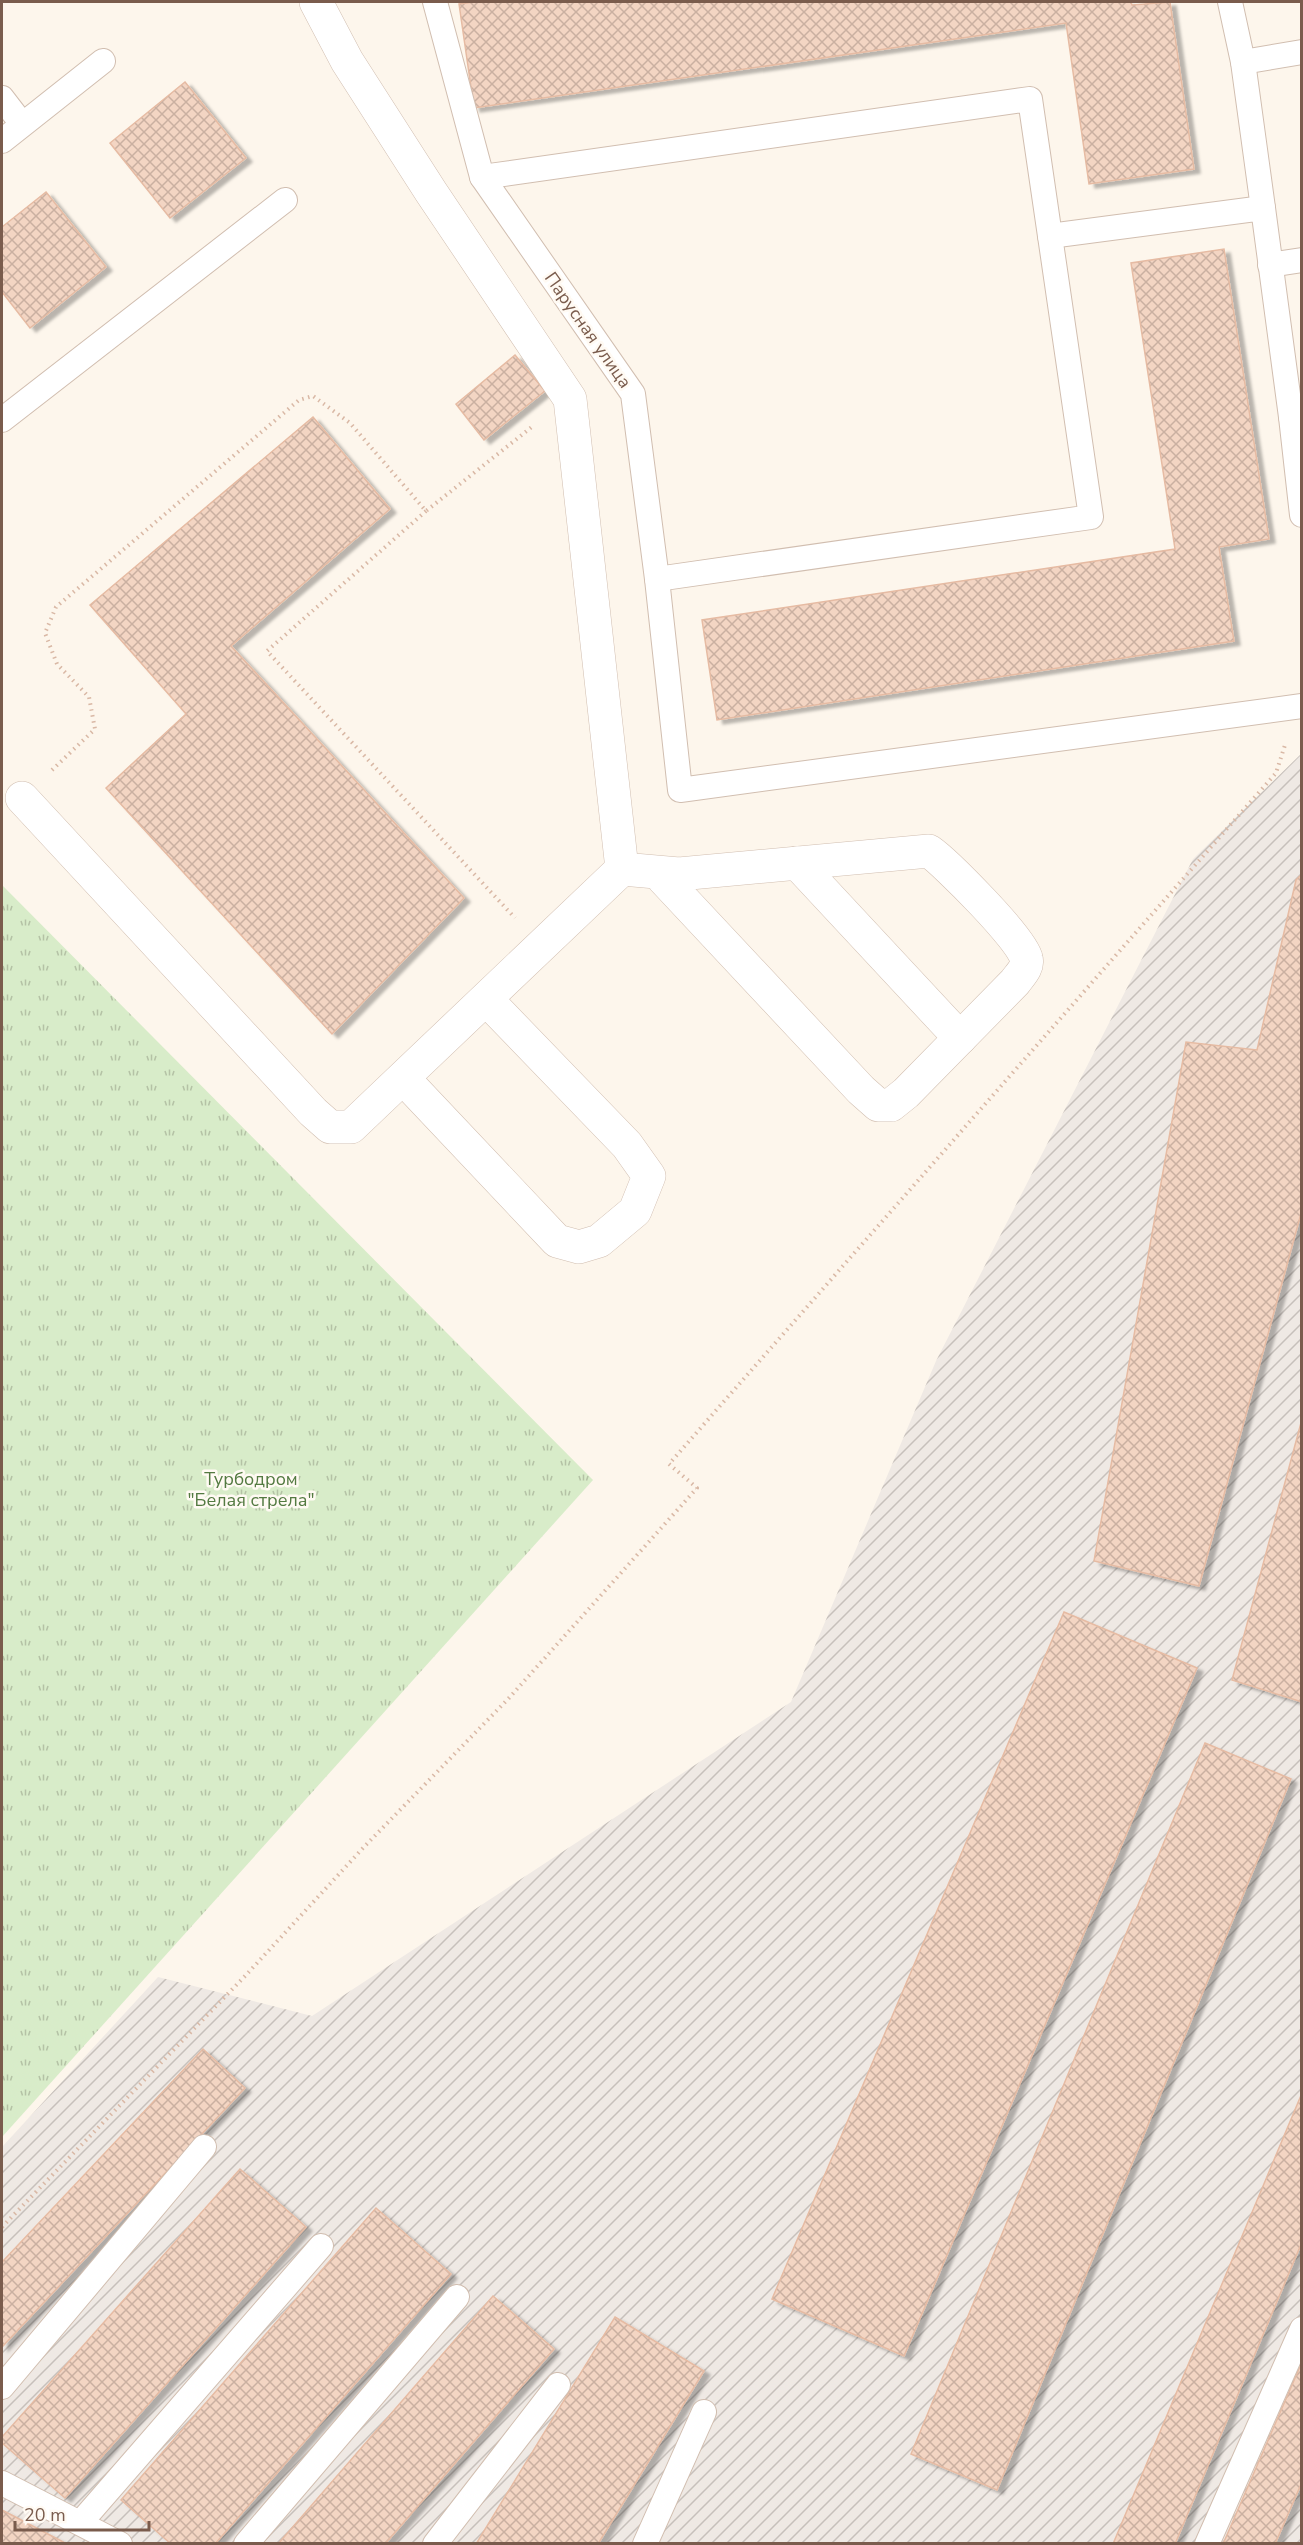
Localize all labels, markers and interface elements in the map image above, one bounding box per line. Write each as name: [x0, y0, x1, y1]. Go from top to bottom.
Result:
street label: Парусная улица: [539, 267, 637, 393]
park label: Турбодром "Белая стрела": [187, 1467, 315, 1512]
scale bar: [15, 2494, 148, 2532]
text: 20 m: [24, 2503, 66, 2527]

